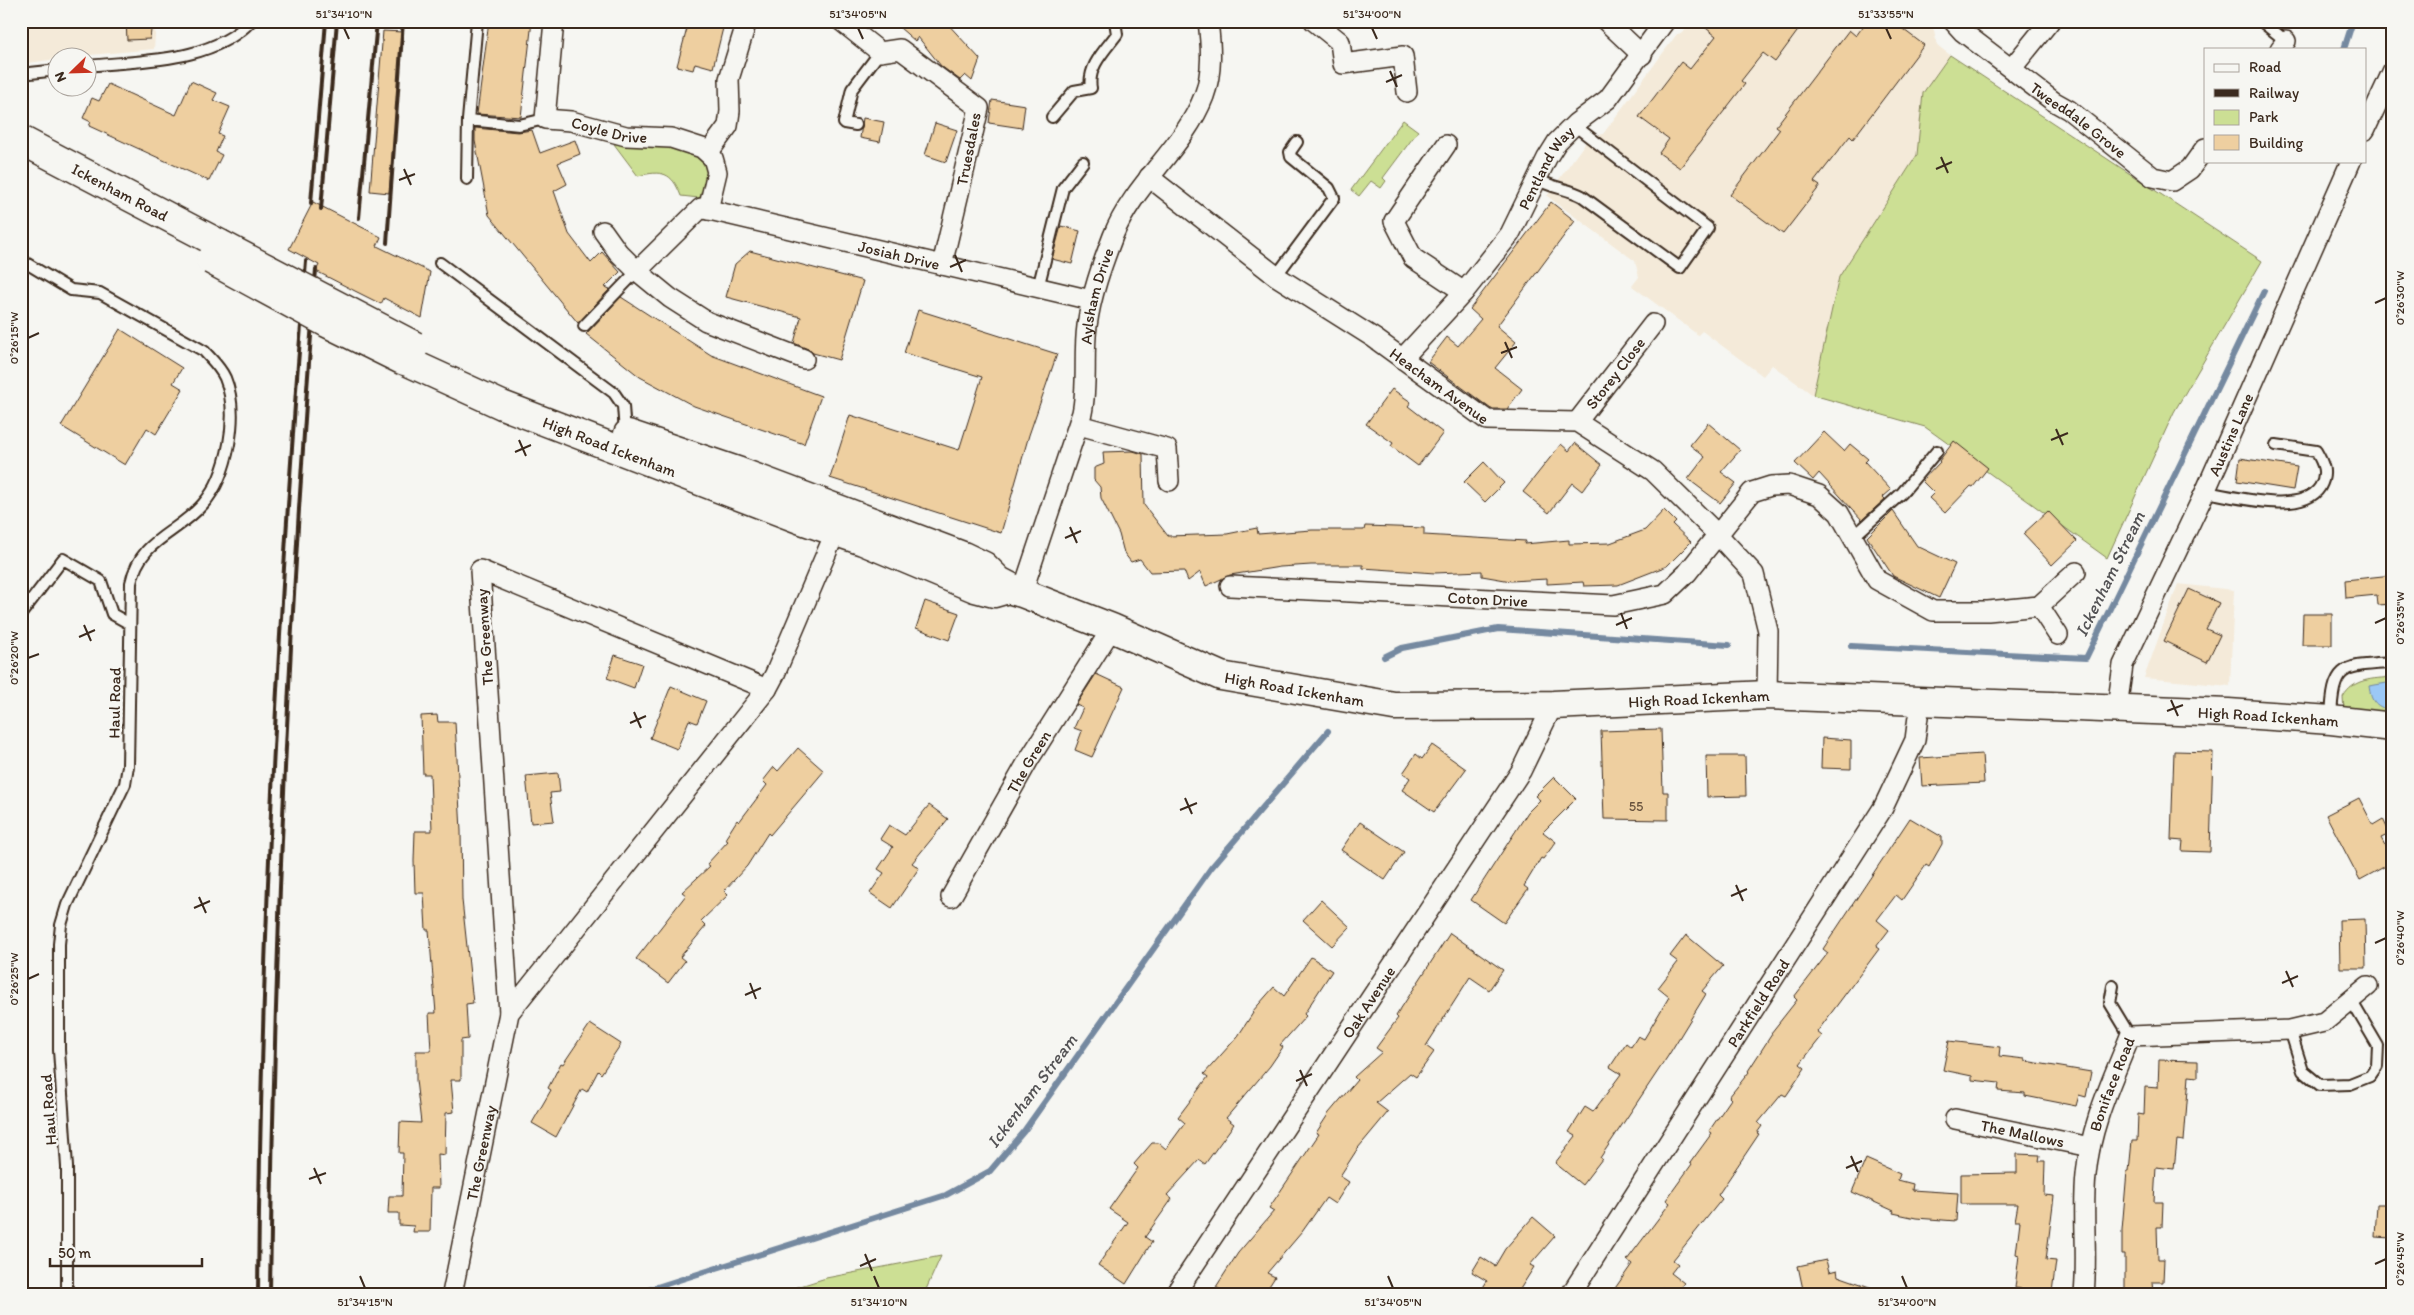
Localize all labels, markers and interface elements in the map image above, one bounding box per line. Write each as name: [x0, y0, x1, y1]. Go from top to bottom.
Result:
text: 51°34'10"N: [316, 7, 372, 21]
text: 51°34'05"N: [829, 7, 887, 21]
text: 51°34'00"N: [1343, 7, 1401, 21]
text: 51°33'55"N: [1858, 7, 1914, 21]
north arrow: [48, 48, 98, 98]
legend: [2204, 48, 2366, 162]
text: Road: [2249, 58, 2282, 76]
text: N: [51, 69, 70, 85]
street label: Tweeddale Grove: [2026, 78, 2130, 162]
text: Railway: [2249, 84, 2299, 102]
text: Park: [2249, 108, 2279, 126]
street label: Truesdales: [952, 111, 985, 187]
street label: Coyle Drive: [569, 113, 648, 147]
street label: Pentland Way: [1514, 122, 1578, 213]
text: Building: [2249, 134, 2303, 152]
street label: Ickenham Road: [69, 159, 172, 225]
street label: Josiah Drive: [856, 236, 942, 274]
street label: Aylsham Drive: [1076, 245, 1118, 345]
text: 0°26'30"W: [2393, 271, 2407, 325]
text: 0°26'15"W: [7, 312, 21, 364]
street label: Storey Close: [1582, 334, 1649, 413]
street label: Heacham Avenue: [1386, 344, 1493, 428]
street label: Austins Lane: [2204, 390, 2258, 479]
street label: High Road Ickenham: [540, 413, 679, 481]
water label: Ickenham Stream: [2070, 507, 2150, 640]
street label: The Greenway: [472, 587, 497, 686]
street label: Coton Drive: [1447, 588, 1528, 611]
text: 0°26'35"W: [2393, 591, 2407, 645]
text: 0°26'20"W: [7, 631, 21, 685]
street label: Haul Road: [104, 667, 125, 739]
street label: High Road Ickenham: [1223, 668, 1366, 711]
street label: High Road Ickenham: [1628, 686, 1770, 711]
street label: High Road Ickenham: [2197, 703, 2340, 731]
street label: The Green: [1003, 727, 1055, 797]
house number: 55: [1629, 798, 1643, 815]
text: 0°26'40"W: [2393, 910, 2407, 966]
text: 0°26'25"W: [7, 952, 21, 1006]
street label: Parkfield Road: [1723, 955, 1794, 1051]
street label: Oak Avenue: [1338, 963, 1399, 1042]
water label: Ickenham Stream: [982, 1029, 1082, 1152]
street label: Boniface Road: [2085, 1034, 2139, 1134]
street label: Haul Road: [37, 1073, 60, 1146]
street label: The Greenway: [462, 1103, 500, 1202]
street label: The Mallows: [1979, 1116, 2066, 1151]
text: 0°26'45"W: [2393, 1232, 2407, 1286]
scale bar: [50, 1235, 202, 1267]
text: 50 m: [58, 1244, 91, 1262]
text: 51°34'15"N: [337, 1295, 393, 1309]
text: 51°34'10"N: [851, 1295, 907, 1309]
text: 51°34'05"N: [1364, 1295, 1422, 1309]
text: 51°34'00"N: [1878, 1295, 1936, 1309]

